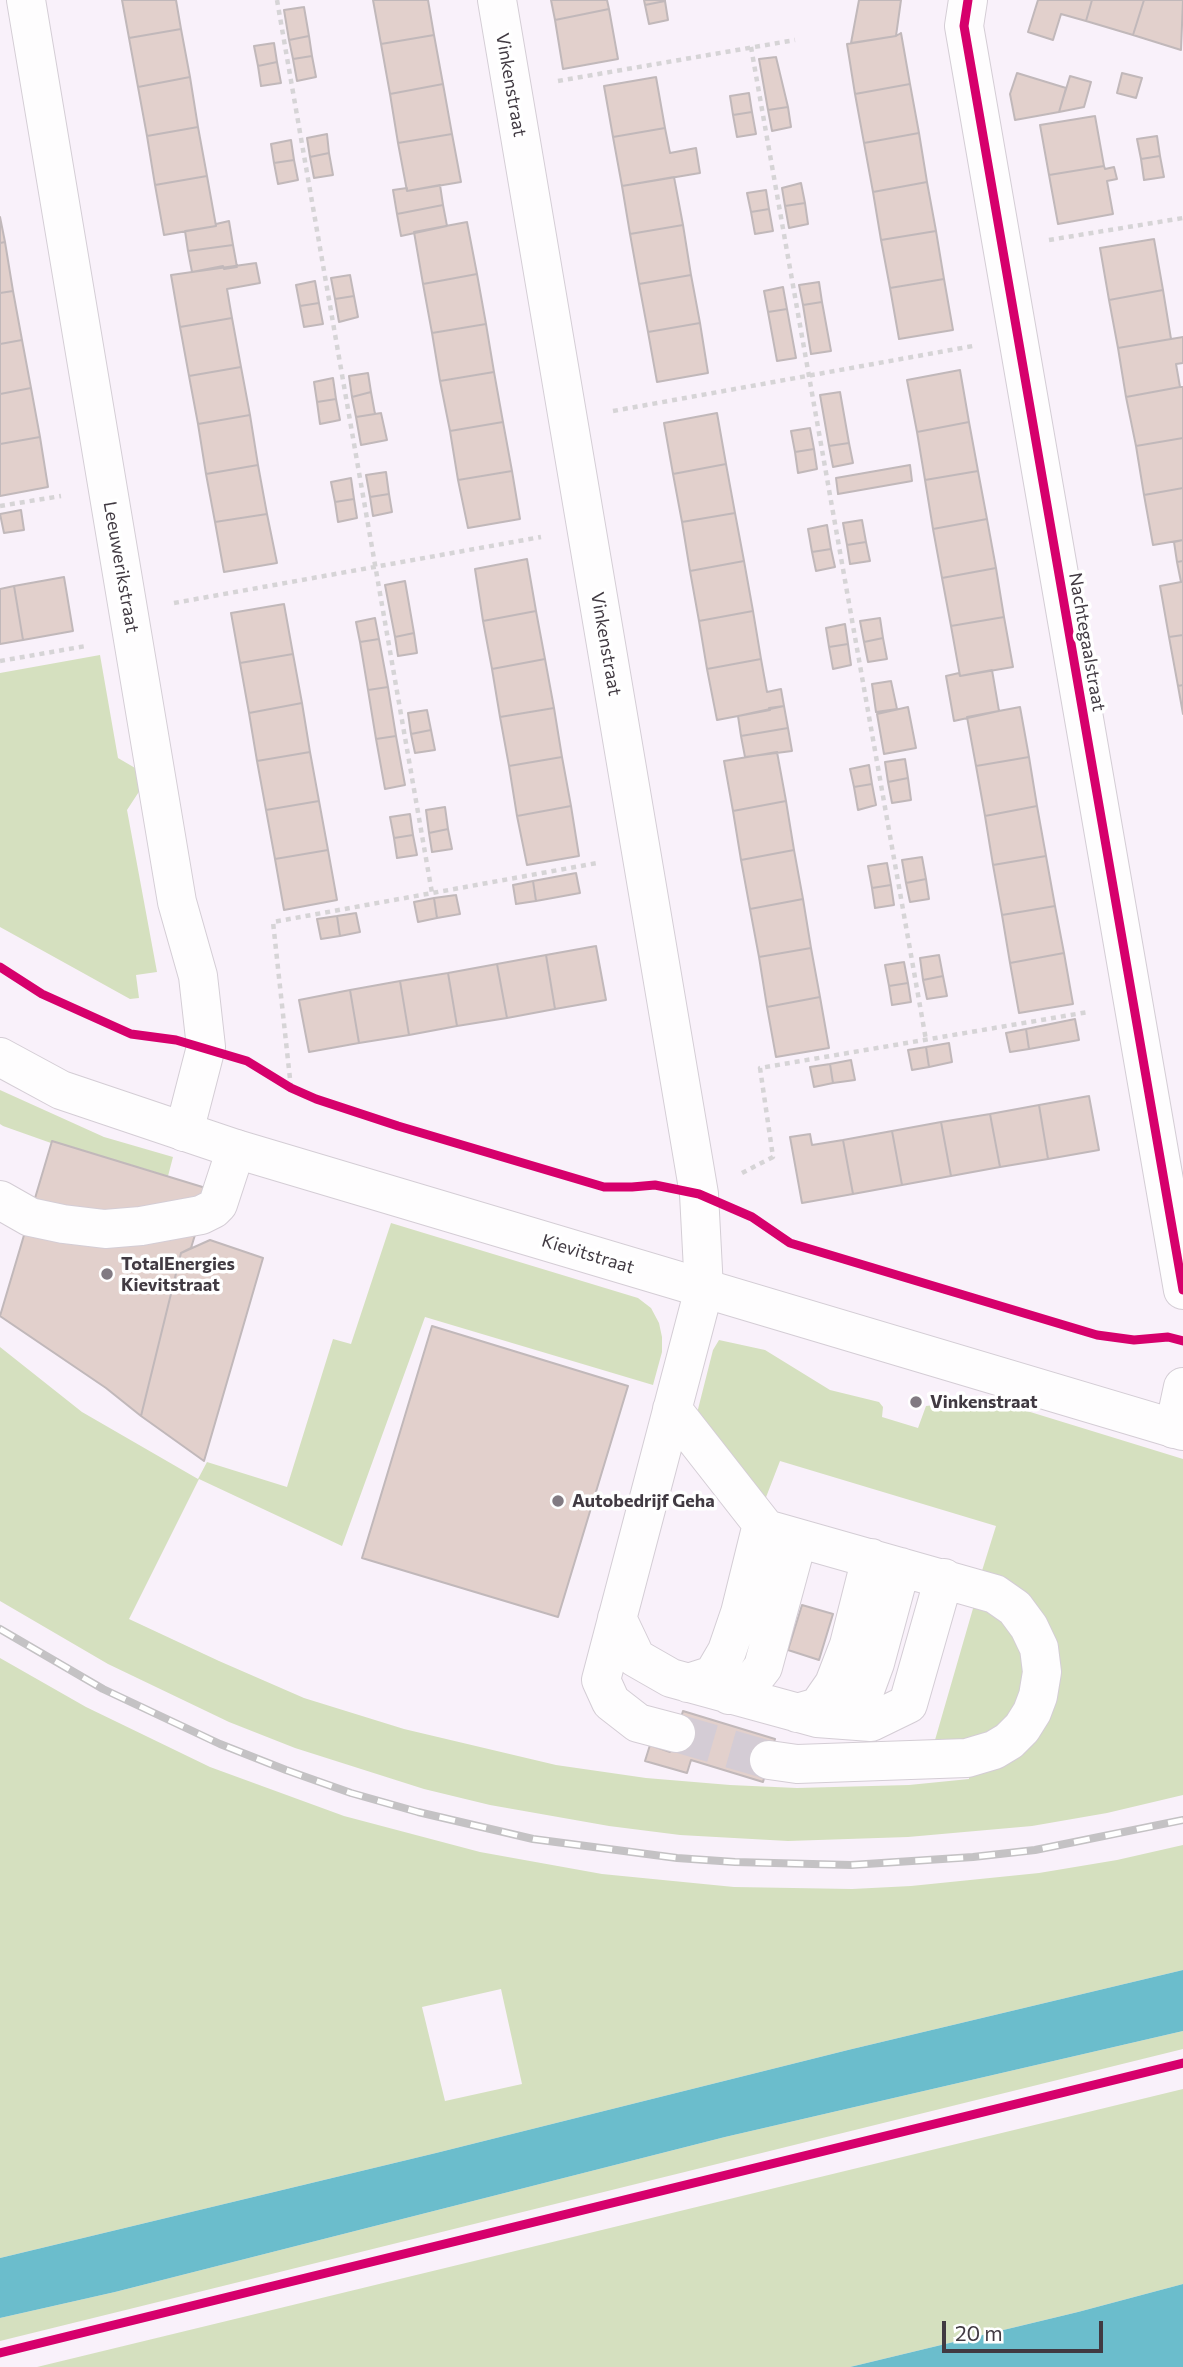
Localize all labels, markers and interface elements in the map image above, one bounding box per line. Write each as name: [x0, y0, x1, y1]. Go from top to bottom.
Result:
street label: Vinkenstraat: [491, 31, 531, 139]
street label: Leeuwerikstraat: [99, 500, 143, 634]
street label: Nachtegaalstraat: [1064, 571, 1110, 713]
street label: Vinkenstraat: [586, 590, 626, 698]
street label: Kievitstraat: [539, 1230, 637, 1278]
place label: TotalEnergies Kievitstraat: [121, 1253, 235, 1296]
marker: TotalEnergies Kievitstraat: [99, 1266, 115, 1282]
place label: Vinkenstraat: [930, 1391, 1038, 1413]
marker: Vinkenstraat: [908, 1394, 924, 1410]
place label: Autobedrijf Geha: [572, 1490, 715, 1512]
marker: Autobedrijf Geha: [550, 1493, 566, 1509]
scale bar: [945, 2308, 1106, 2352]
text: 20 m: [955, 2320, 1003, 2345]

